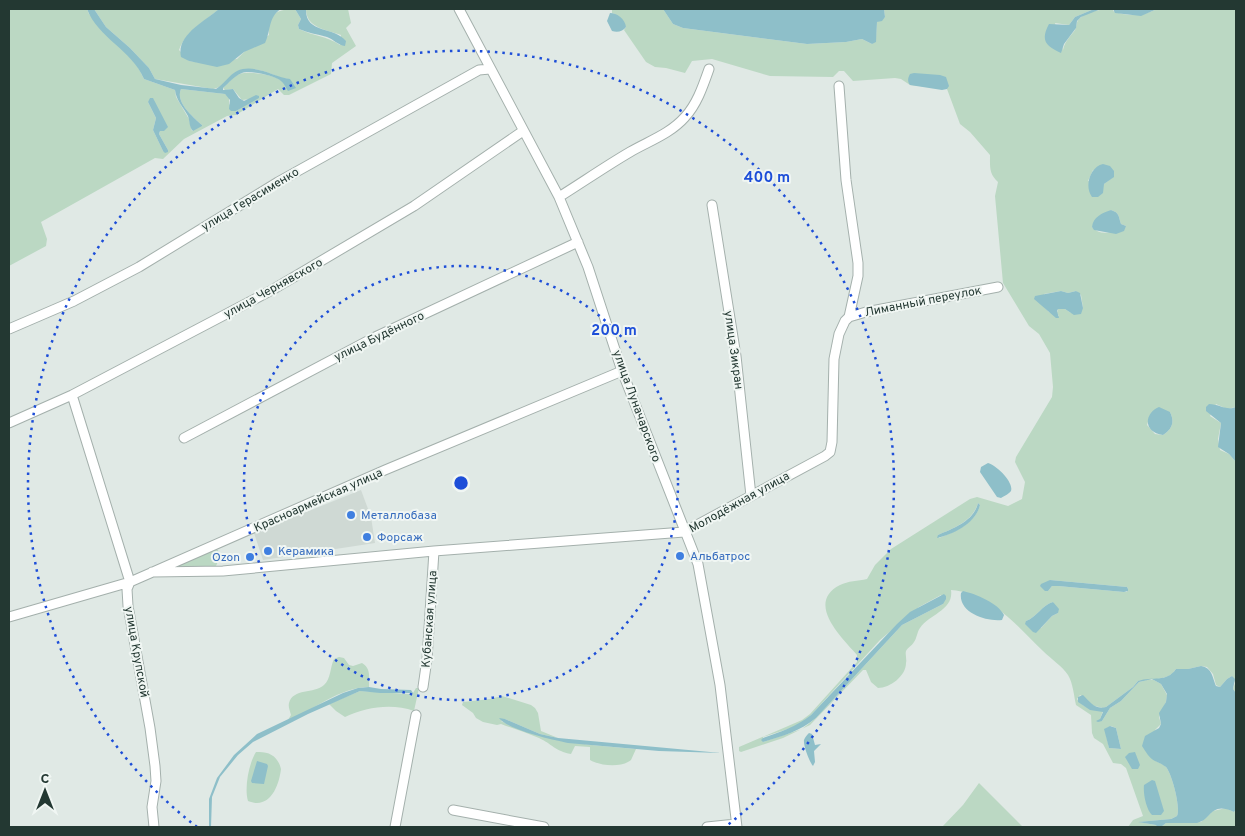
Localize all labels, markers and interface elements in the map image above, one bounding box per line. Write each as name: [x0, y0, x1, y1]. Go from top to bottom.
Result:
street label: улица Герасименко: [199, 164, 303, 235]
text: 400 m: [744, 169, 790, 188]
street label: улица Чернявского: [221, 255, 326, 323]
street label: Лиманный переулок: [863, 283, 983, 321]
street label: улица Будённого: [332, 308, 427, 366]
street label: улица Зикран: [720, 310, 746, 391]
text: 200 m: [591, 322, 637, 341]
street label: улица Луначарского: [608, 348, 664, 465]
street label: Красноармейская улица: [251, 465, 385, 537]
street label: Молодёжная улица: [686, 469, 793, 537]
centre of rings: [452, 474, 470, 492]
place label: Металлобаза: [361, 508, 437, 524]
marker: Металлобаза: [345, 509, 357, 521]
place label: Форсаж: [377, 530, 423, 546]
marker: Форсаж: [361, 531, 373, 543]
place label: Керамика: [278, 544, 334, 560]
marker: Керамика: [262, 545, 274, 557]
place label: Альбатрос: [690, 549, 750, 565]
place label: Ozon: [212, 550, 240, 566]
marker: Альбатрос: [674, 550, 686, 562]
marker: Ozon: [244, 551, 256, 563]
street label: Кубанская улица: [419, 570, 441, 668]
street label: улица Крупской: [120, 605, 152, 699]
north arrow: [20, 766, 70, 816]
text: С: [41, 771, 50, 788]

